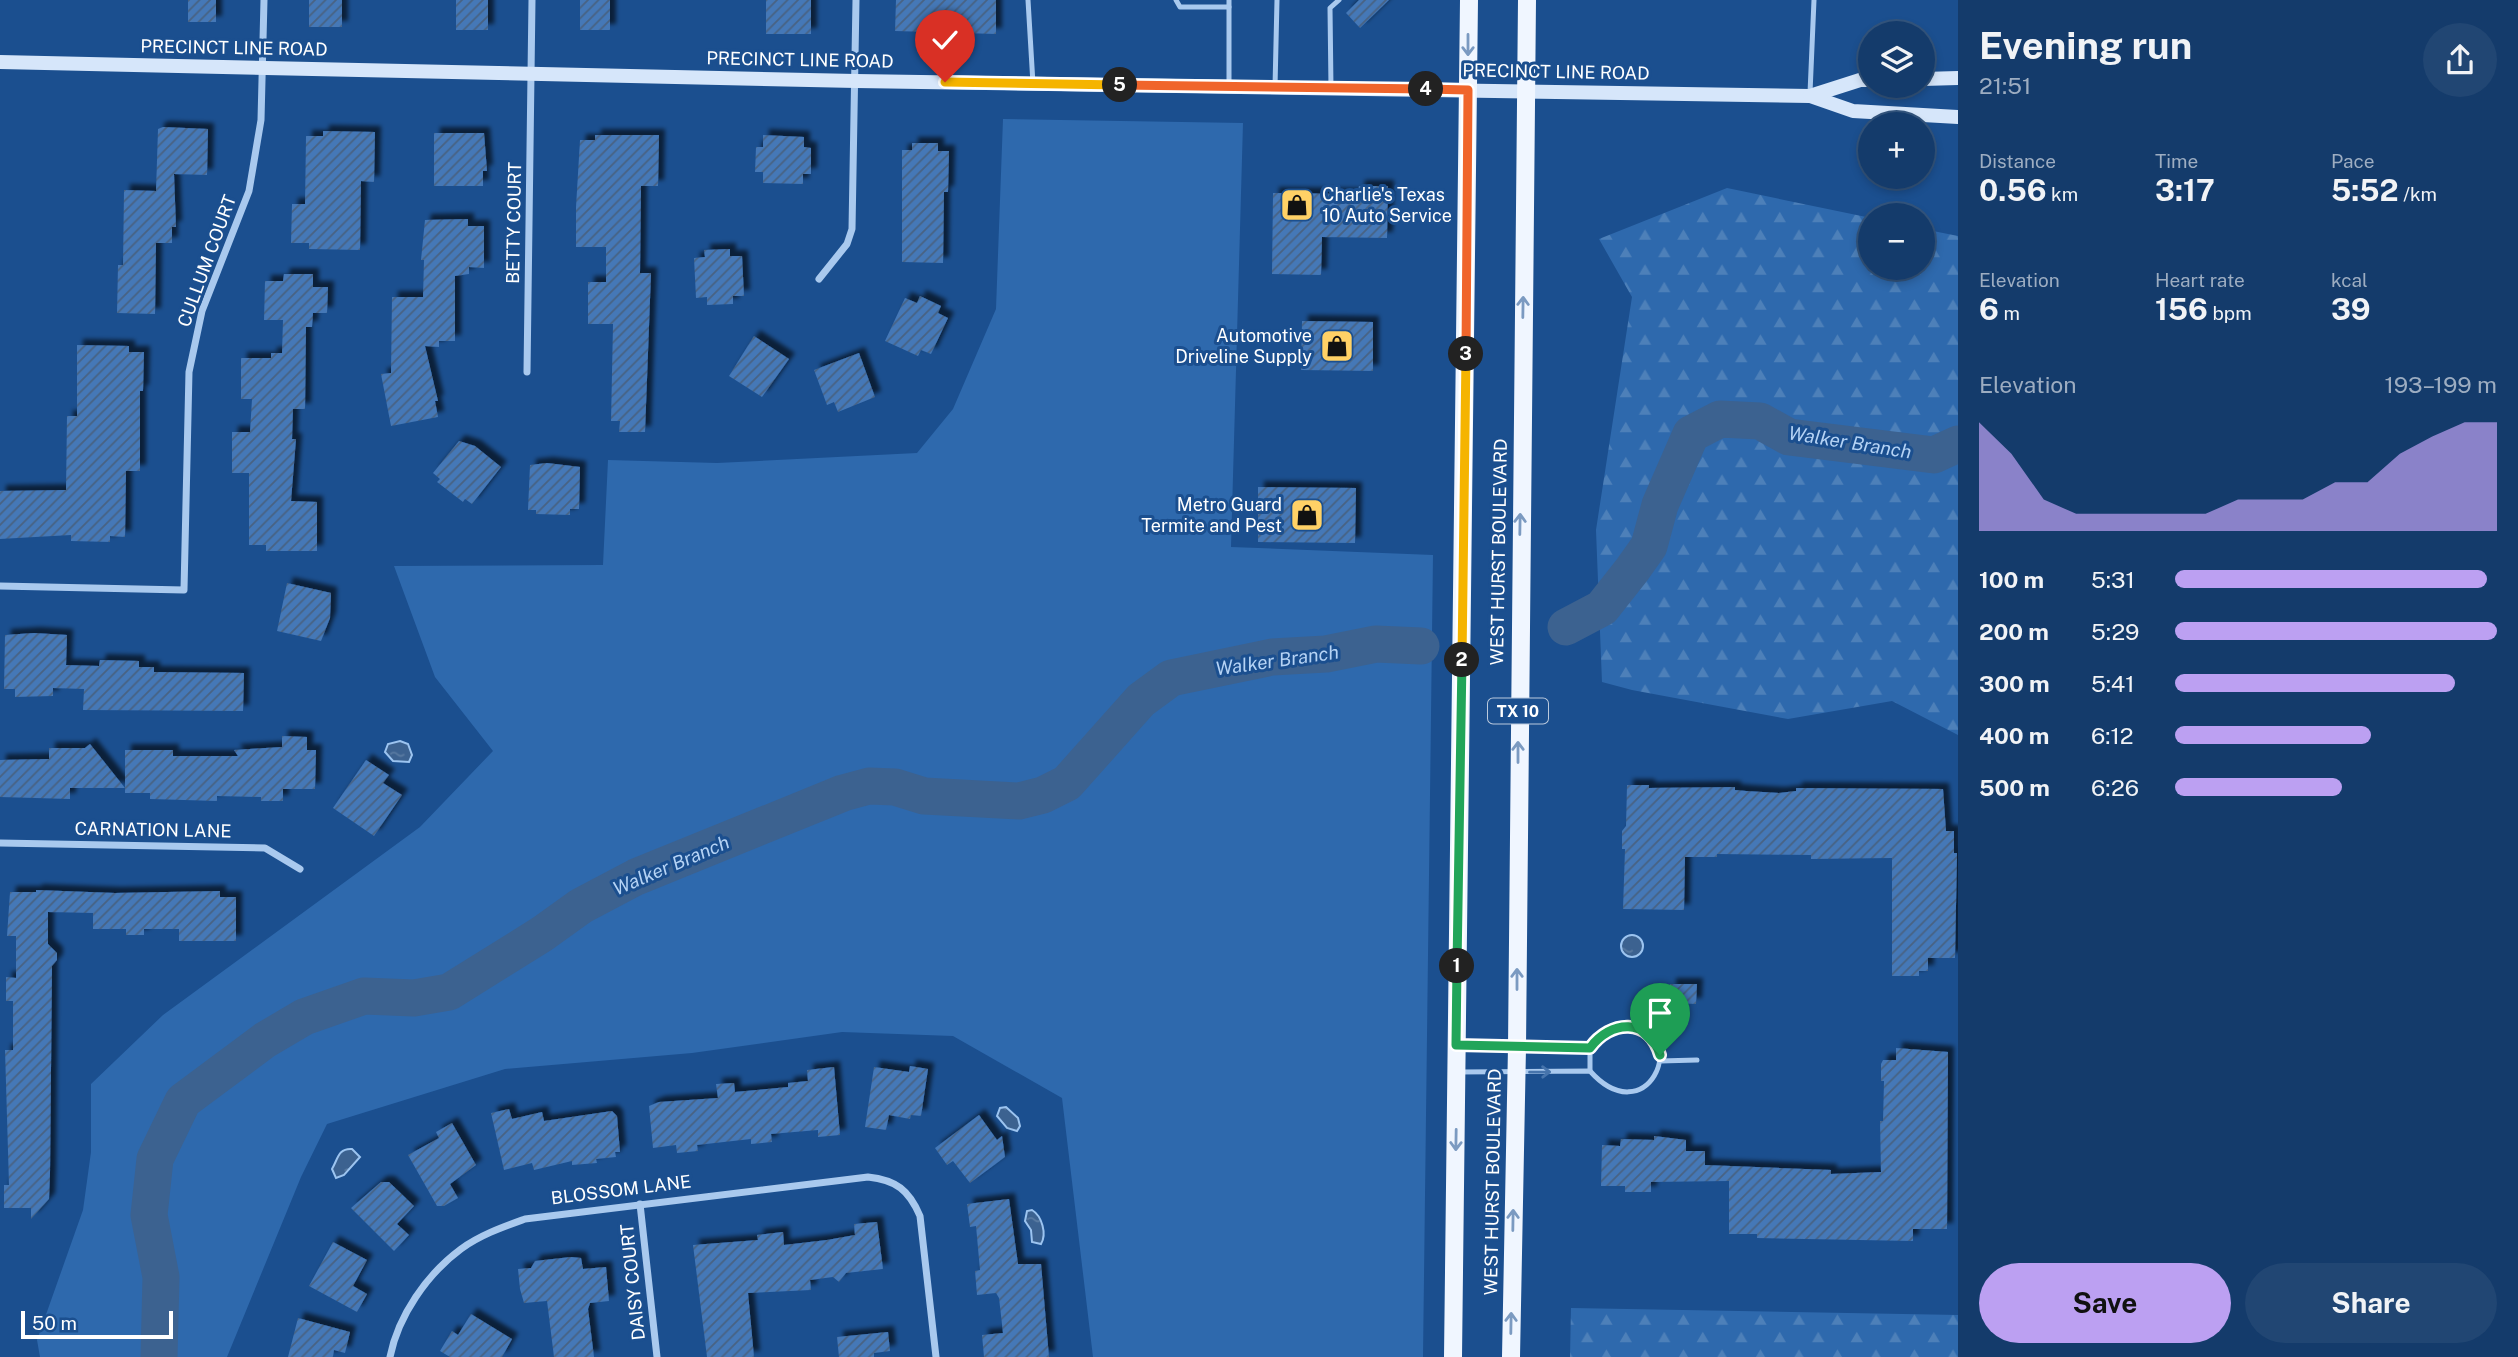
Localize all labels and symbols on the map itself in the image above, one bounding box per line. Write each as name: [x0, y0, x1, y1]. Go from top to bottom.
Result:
pin: [915, 10, 975, 82]
one-way arrow: [1461, 33, 1475, 56]
street label: PRECINCT LINE ROAD: [140, 35, 328, 60]
street label: PRECINCT LINE ROAD: [706, 47, 894, 72]
street label: PRECINCT LINE ROAD: [1462, 59, 1650, 84]
pin: 5: [1102, 68, 1138, 102]
pin: 4: [1408, 72, 1444, 106]
street label: BETTY COURT: [502, 161, 525, 284]
place label: Charlie's Texas 10 Auto Service: [1322, 184, 1452, 226]
shop icon: Charlie's Texas 10 Auto Service: [1278, 186, 1316, 224]
street label: CULLUM COURT: [173, 192, 240, 330]
one-way arrow: [1517, 296, 1530, 319]
place label: Automotive Driveline Supply: [1175, 325, 1312, 367]
shop icon: Automotive Driveline Supply: [1318, 327, 1356, 365]
pin: 3: [1448, 336, 1484, 372]
water label: Walker Branch: [1787, 421, 1913, 463]
street label: WEST HURST BOULEVARD: [1486, 438, 1511, 666]
place label: Metro Guard Termite and Pest: [1141, 494, 1282, 536]
shop icon: Metro Guard Termite and Pest: [1288, 496, 1326, 534]
one-way arrow: [1513, 513, 1527, 536]
water label: Walker Branch: [1214, 640, 1340, 680]
pin: 2: [1444, 642, 1480, 678]
road number: TX 10: [1488, 698, 1548, 724]
one-way arrow: [1511, 740, 1525, 763]
street label: CARNATION LANE: [74, 818, 232, 841]
water label: Walker Branch: [609, 831, 733, 899]
pin: 1: [1440, 948, 1474, 984]
one-way arrow: [1510, 968, 1524, 991]
pin: [1630, 983, 1690, 1055]
one-way arrow: [1528, 1066, 1551, 1079]
street label: WEST HURST BOULEVARD: [1480, 1068, 1505, 1296]
one-way arrow: [1449, 1129, 1463, 1152]
street label: BLOSSOM LANE: [550, 1170, 692, 1209]
one-way arrow: [1506, 1209, 1520, 1232]
street label: DAISY COURT: [616, 1222, 649, 1341]
scale bar: [21, 1308, 173, 1340]
one-way arrow: [1504, 1311, 1518, 1334]

